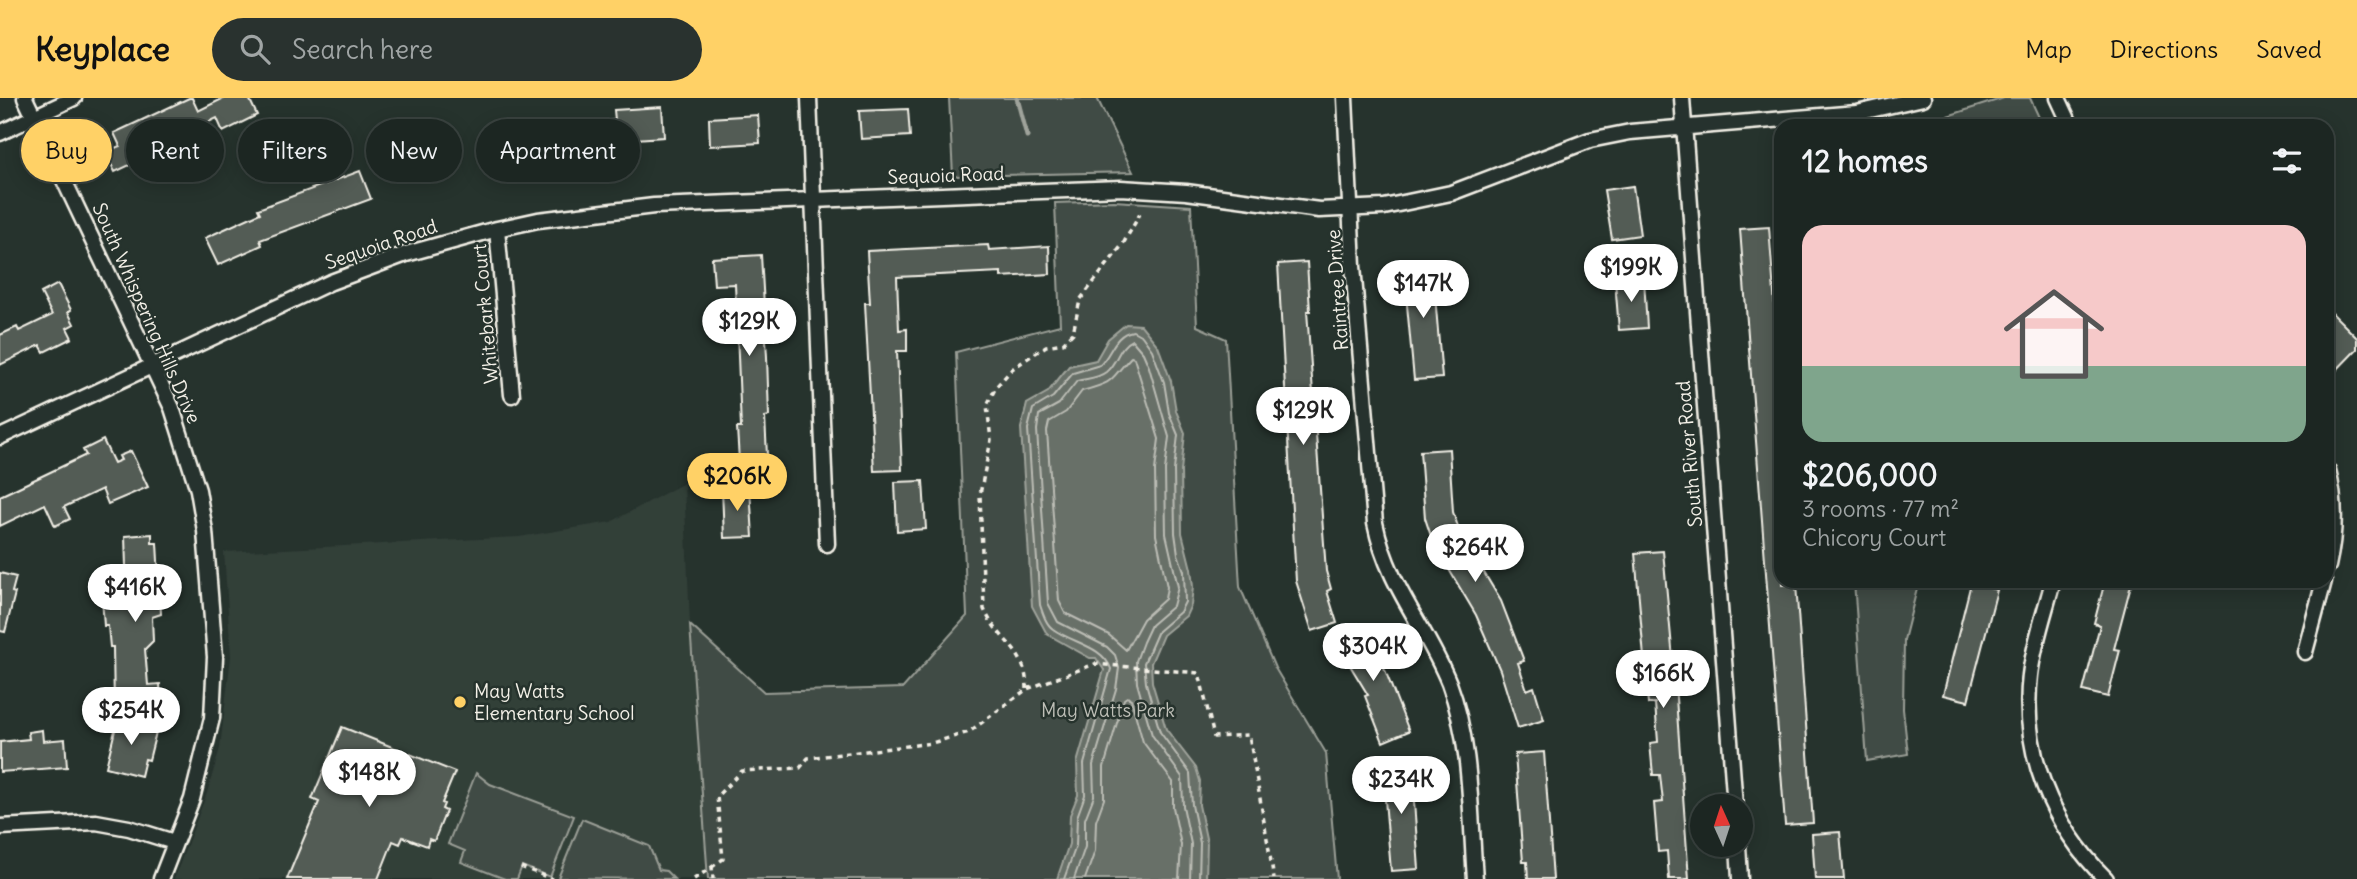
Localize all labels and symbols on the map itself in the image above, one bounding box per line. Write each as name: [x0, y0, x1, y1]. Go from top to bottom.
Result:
street label: Sequoia Road: [887, 161, 1005, 189]
street label: South Whispering Hills Drive: [87, 199, 207, 427]
street label: Sequoia Road: [322, 214, 440, 274]
street label: Raintree Drive: [1321, 229, 1353, 351]
street label: Whitebark Court: [467, 243, 503, 385]
pin: $199K: [1582, 244, 1680, 304]
pin: $147K: [1374, 260, 1472, 320]
pin: $129K: [700, 299, 798, 358]
street label: South River Road: [1671, 380, 1707, 528]
pin: $129K: [1254, 388, 1352, 447]
pin: $206K: [688, 454, 786, 513]
pin: $264K: [1426, 524, 1524, 584]
pin: $416K: [86, 564, 184, 624]
pin: $304K: [1324, 624, 1422, 683]
pin: $166K: [1614, 650, 1712, 710]
place label: May Watts Elementary School: [474, 679, 635, 725]
pin: $254K: [82, 688, 180, 747]
marker: May Watts Elementary School: [452, 694, 468, 710]
park label: May Watts Park: [1041, 698, 1175, 722]
pin: $148K: [320, 750, 418, 809]
pin: $234K: [1352, 756, 1450, 816]
north arrow: [1690, 794, 1754, 858]

